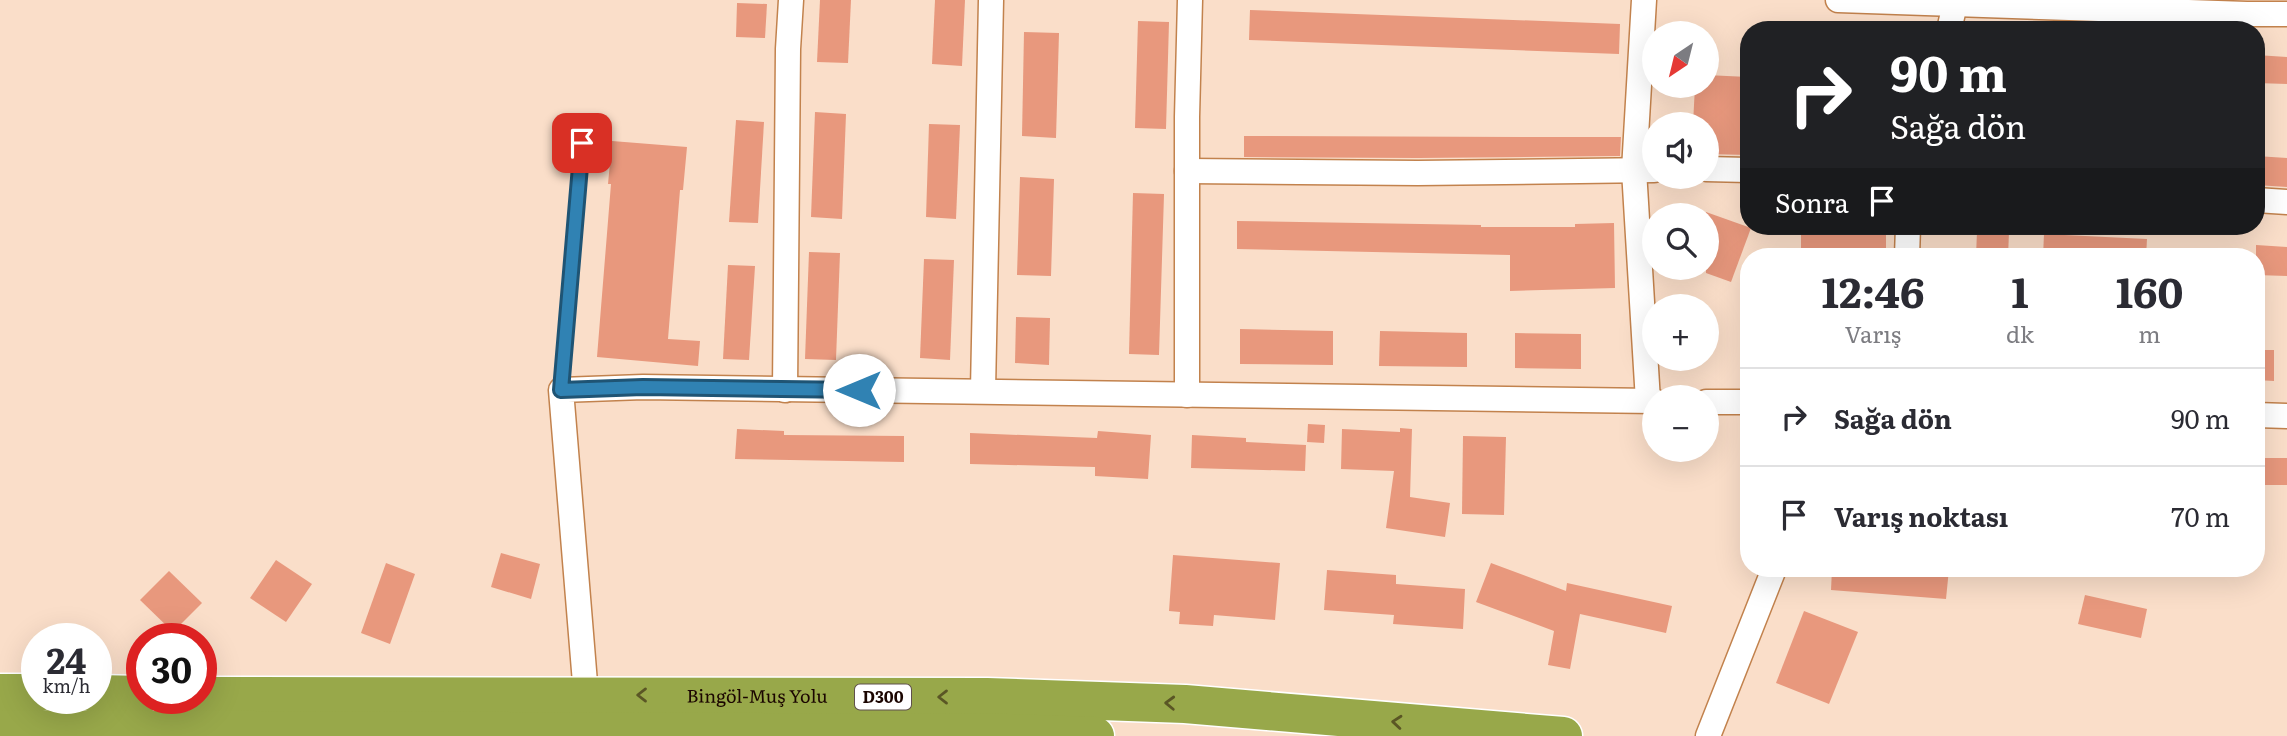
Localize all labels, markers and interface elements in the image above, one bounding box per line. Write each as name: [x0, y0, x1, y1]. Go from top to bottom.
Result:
north arrow: [1642, 21, 1718, 98]
map controls: [1642, 21, 1719, 462]
text: 90 m: [1890, 34, 2007, 107]
icon: right: [1775, 49, 1866, 140]
text: Sağa dön: [1890, 101, 2026, 149]
button: sound: [1642, 112, 1719, 189]
pin: [552, 113, 612, 173]
icon: arrive: [563, 124, 601, 162]
text: Sonra: [1775, 182, 1849, 221]
icon: arrive: [1863, 182, 1901, 220]
button: search: [1642, 203, 1719, 280]
text: 12:46: [1822, 259, 1924, 321]
text: 1: [2011, 259, 2029, 321]
text: 160: [2116, 259, 2183, 321]
button: +: [1642, 294, 1719, 371]
text: Varış: [1845, 316, 1901, 350]
text: dk: [2006, 316, 2034, 350]
text: m: [2138, 316, 2161, 350]
position arrow: [822, 353, 896, 427]
button: −: [1642, 385, 1719, 462]
icon: right: [1775, 398, 1813, 436]
text: Sağa dön: [1834, 398, 1952, 437]
text: 90 m: [2171, 398, 2230, 437]
icon: arrive: [1775, 496, 1813, 534]
text: Varış noktası: [1834, 496, 2008, 535]
text: 70 m: [2171, 496, 2230, 535]
speed limit sign: 30: [126, 623, 217, 714]
text: 24: [47, 633, 86, 685]
text: km/h: [43, 672, 90, 699]
street label: Bingöl-Muş Yolu: [686, 682, 828, 709]
road number: D300: [855, 684, 911, 710]
one-way arrow: [636, 687, 647, 703]
one-way arrow: [937, 689, 948, 705]
one-way arrow: [1164, 696, 1175, 711]
one-way arrow: [1391, 715, 1402, 730]

